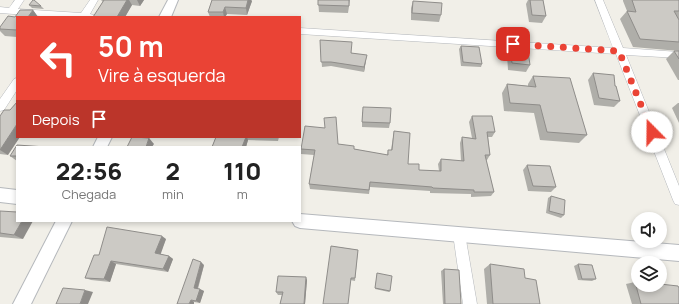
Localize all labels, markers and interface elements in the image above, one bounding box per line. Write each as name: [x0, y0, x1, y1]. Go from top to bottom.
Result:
text: 50 m: [98, 27, 164, 65]
pin: [496, 27, 530, 61]
icon: left: [32, 32, 84, 84]
icon: arrive: [502, 33, 524, 55]
text: Vire à esquerda: [98, 63, 226, 87]
icon: arrive: [88, 108, 110, 130]
text: Depois: [32, 109, 80, 130]
position arrow: [631, 111, 673, 153]
text: 22:56: [56, 154, 122, 187]
text: 2: [166, 154, 180, 187]
text: 110: [223, 154, 261, 187]
text: Chegada: [62, 185, 116, 203]
text: min: [162, 185, 184, 203]
text: m: [237, 185, 248, 203]
map controls: [631, 212, 667, 292]
button: sound: [631, 212, 667, 248]
button: layers: [631, 256, 667, 292]

